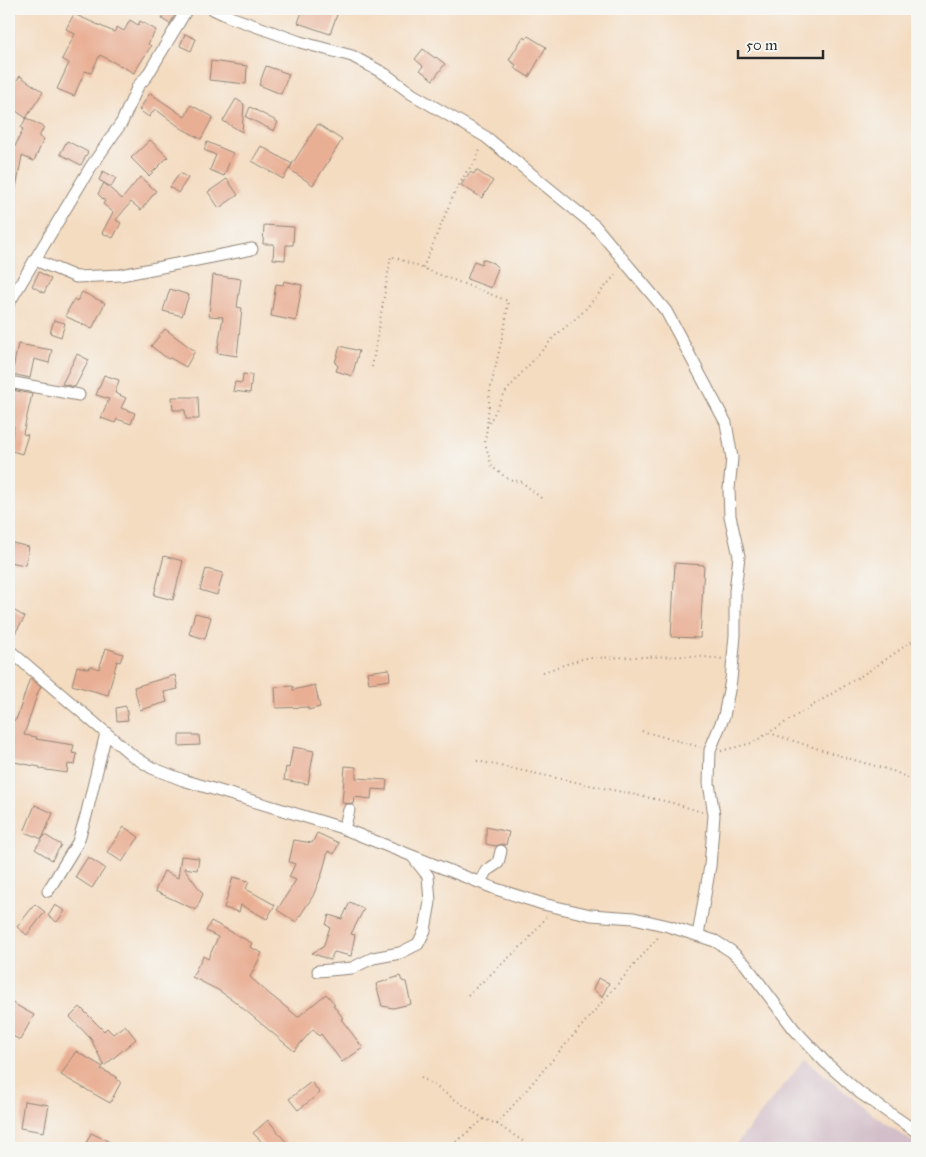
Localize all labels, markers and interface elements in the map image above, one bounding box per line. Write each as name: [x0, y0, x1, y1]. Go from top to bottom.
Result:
scale bar: [738, 28, 824, 60]
text: 50 m: [746, 36, 778, 54]

